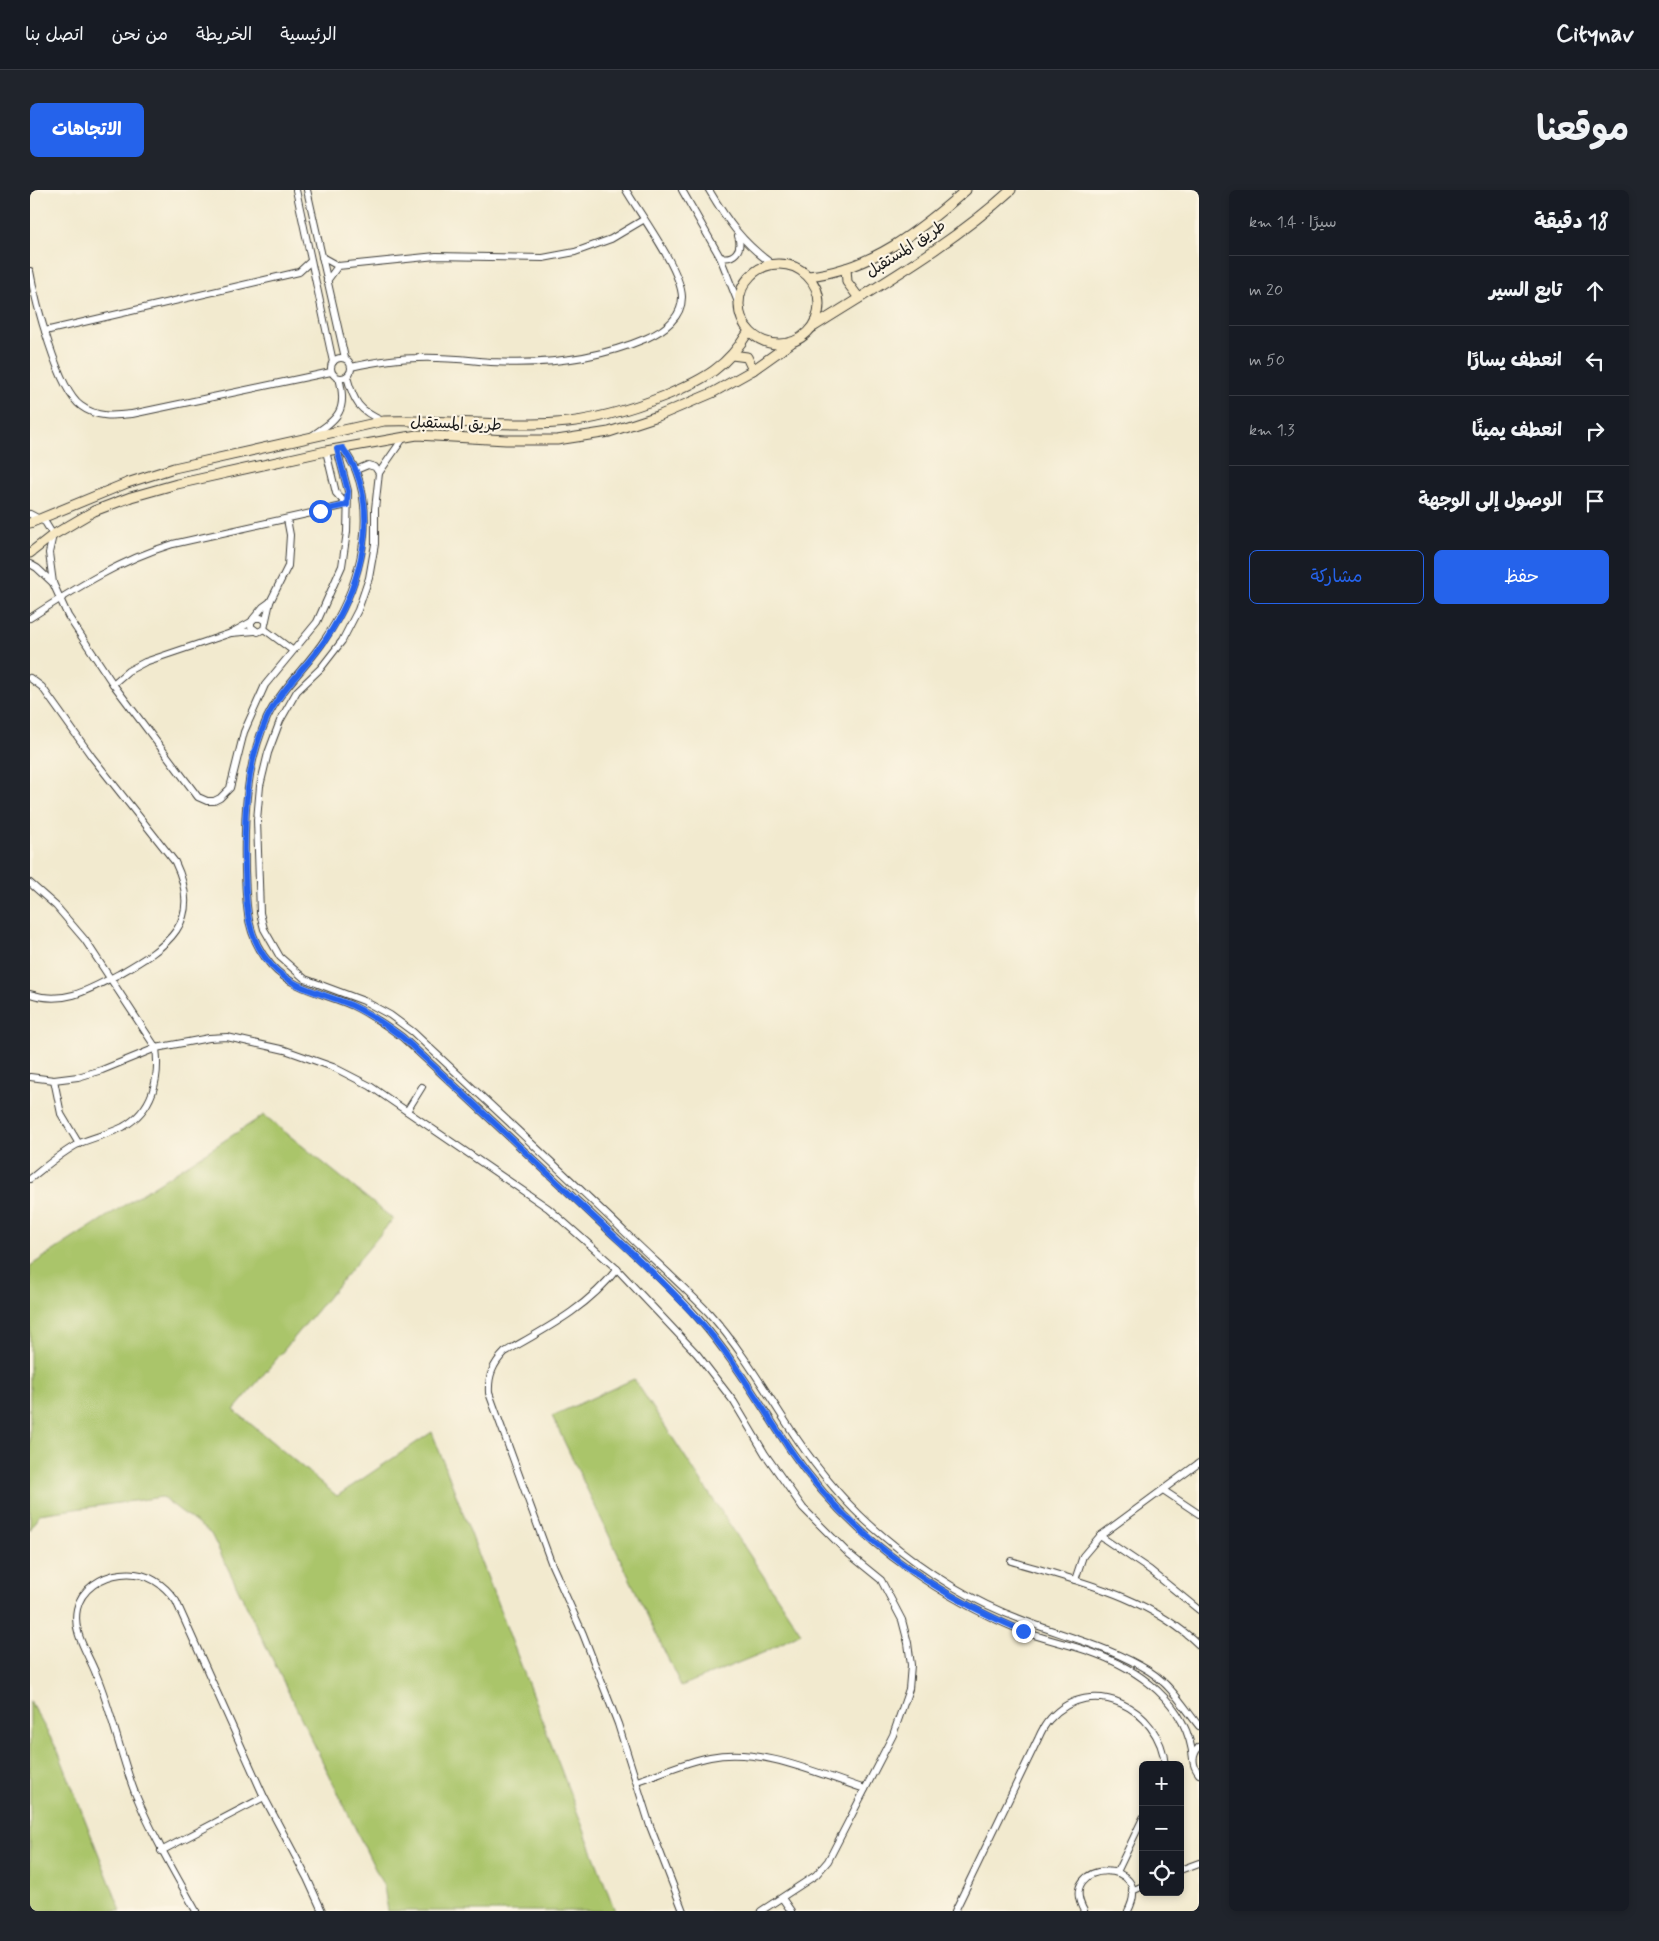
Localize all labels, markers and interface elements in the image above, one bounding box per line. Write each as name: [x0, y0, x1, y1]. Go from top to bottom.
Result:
text: Citynav: [1556, 19, 1634, 50]
text: اتصل بنا: [25, 23, 84, 47]
text: من نحن: [112, 23, 168, 47]
text: الخريطة: [196, 23, 252, 47]
text: الرئيسية: [280, 23, 337, 47]
button: الاتجاهات: [30, 103, 144, 157]
text: موقعنا: [1536, 107, 1629, 153]
text: 18 دقيقة: [1534, 208, 1609, 236]
text: سيرًا · 1.4 km: [1249, 212, 1337, 233]
street label: طريق المستقبل: [862, 215, 950, 283]
icon: ahead: [1581, 277, 1609, 305]
text: تابع السير: [1489, 278, 1562, 303]
text: 20 m: [1249, 280, 1283, 301]
icon: left: [1581, 347, 1609, 375]
text: انعطف يسارًا: [1467, 348, 1562, 373]
text: 50 m: [1249, 350, 1285, 371]
street label: طريق المستقبل: [410, 412, 502, 436]
icon: right: [1581, 417, 1609, 445]
text: انعطف يمينًا: [1472, 418, 1562, 443]
text: 1.3 km: [1249, 420, 1294, 441]
icon: arrive: [1581, 487, 1609, 515]
text: الوصول إلى الوجهة: [1418, 488, 1562, 513]
route start: [309, 500, 332, 523]
button: مشاركة: [1249, 550, 1424, 604]
button: حفظ: [1434, 550, 1609, 604]
route end: [1012, 1620, 1035, 1643]
map controls: [1139, 1761, 1184, 1896]
button: +: [1139, 1761, 1184, 1806]
button: −: [1139, 1806, 1184, 1851]
button: locate: [1139, 1851, 1184, 1896]

